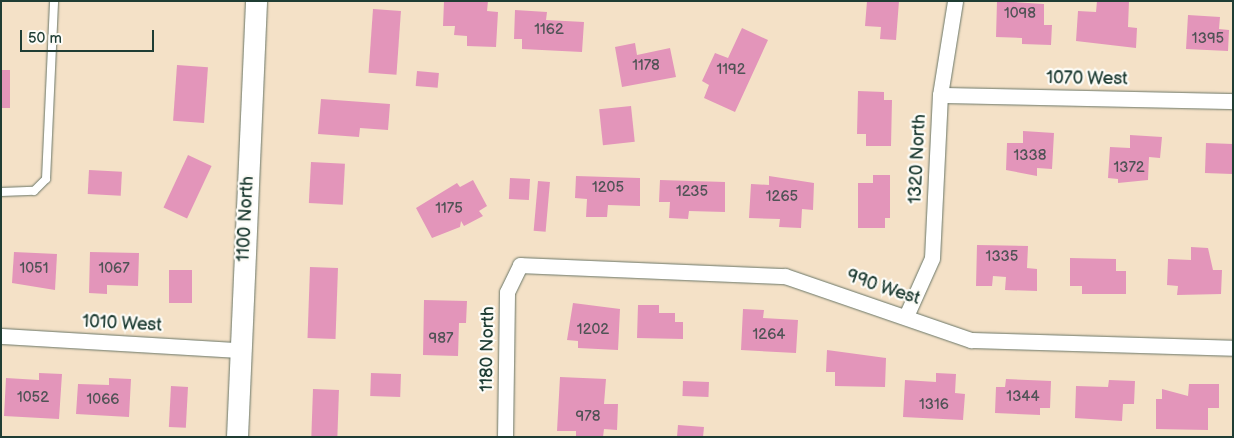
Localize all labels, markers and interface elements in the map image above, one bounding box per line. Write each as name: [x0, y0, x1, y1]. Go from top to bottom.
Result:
house number: 1098: [1004, 5, 1036, 23]
scale bar: [22, 20, 156, 52]
house number: 1162: [534, 21, 564, 39]
text: 50 m: [28, 29, 62, 48]
house number: 1395: [1192, 30, 1224, 48]
house number: 1178: [632, 57, 660, 75]
house number: 1192: [716, 61, 746, 79]
street label: 1070 West: [1046, 67, 1128, 91]
street label: 1320 North: [905, 113, 931, 205]
house number: 1338: [1014, 147, 1046, 165]
house number: 1372: [1113, 159, 1145, 177]
street label: 1100 North: [233, 176, 259, 262]
house number: 1205: [592, 179, 624, 197]
house number: 1235: [676, 183, 708, 201]
house number: 1265: [766, 188, 798, 206]
house number: 1175: [435, 200, 463, 218]
house number: 1335: [986, 248, 1018, 266]
house number: 1051: [19, 260, 49, 278]
house number: 1067: [98, 260, 130, 278]
street label: 990 West: [843, 266, 923, 310]
street label: 1180 North: [476, 306, 500, 392]
street label: 1010 West: [81, 311, 163, 337]
house number: 1202: [577, 321, 609, 339]
house number: 1264: [753, 326, 785, 344]
house number: 987: [429, 330, 453, 348]
house number: 1344: [1006, 388, 1040, 406]
house number: 1052: [17, 389, 49, 407]
house number: 1066: [87, 391, 119, 409]
house number: 1316: [919, 396, 949, 414]
house number: 978: [576, 408, 600, 426]

